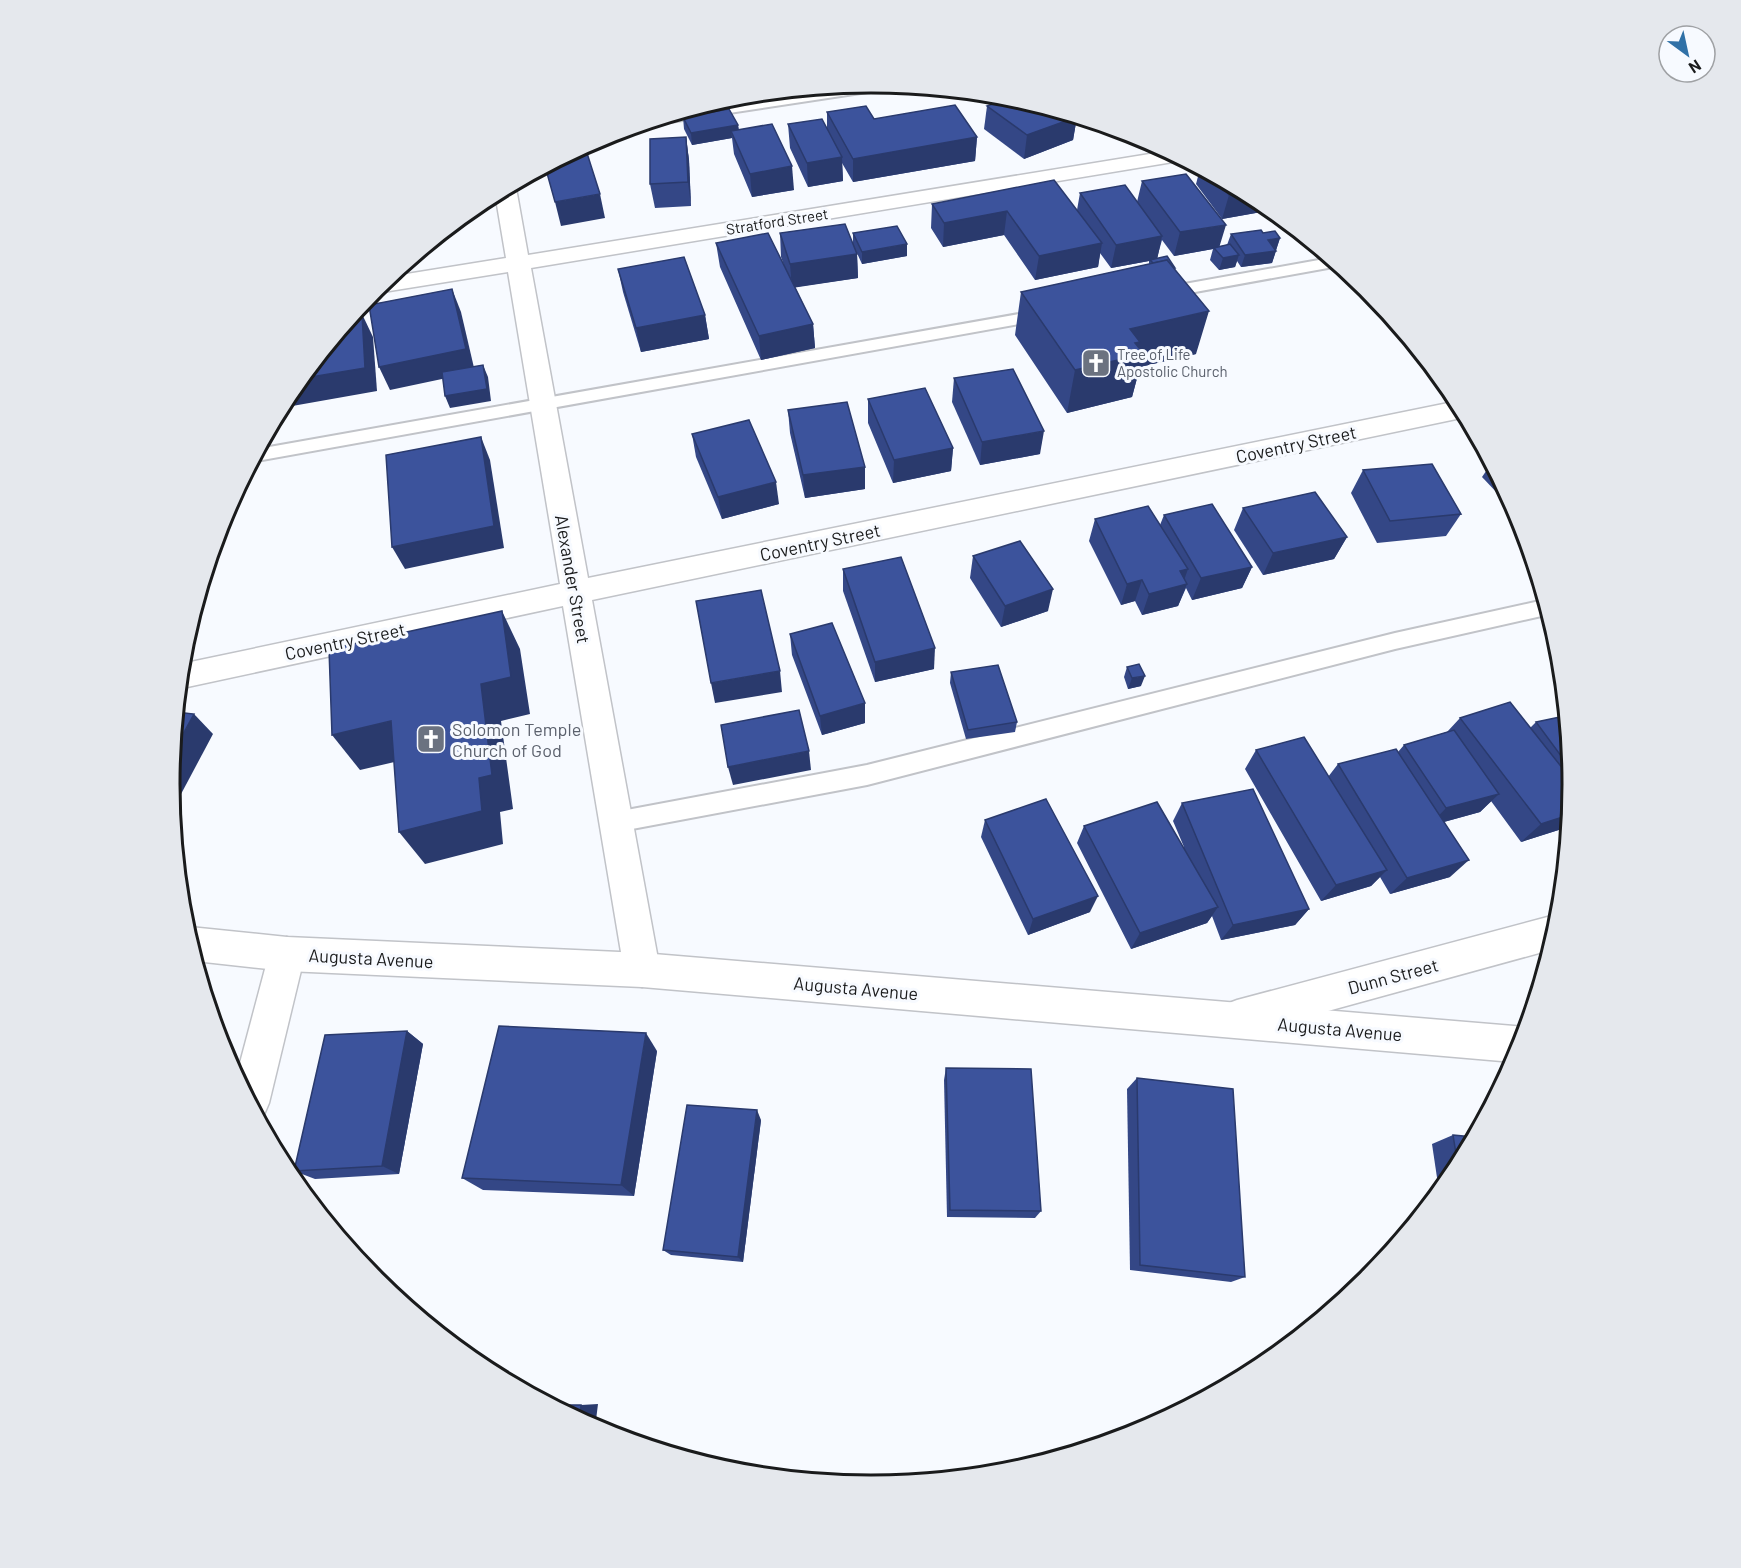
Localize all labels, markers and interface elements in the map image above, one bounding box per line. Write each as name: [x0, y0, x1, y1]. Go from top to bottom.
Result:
north arrow: [1657, 24, 1717, 84]
text: N: [1686, 56, 1705, 78]
street label: Stratford Street: [725, 204, 829, 238]
place label: Tree of Life Apostolic Church: [1117, 345, 1228, 380]
church icon: Tree of Life Apostolic Church: [1080, 347, 1112, 379]
street label: Coventry Street: [1234, 421, 1358, 467]
street label: Alexander Street: [551, 513, 595, 645]
street label: Coventry Street: [758, 519, 882, 565]
street label: Coventry Street: [283, 618, 407, 664]
place label: Solomon Temple Church of God: [452, 718, 581, 761]
church icon: Solomon Temple Church of God: [415, 723, 447, 755]
street label: Augusta Avenue: [308, 944, 434, 972]
street label: Dunn Street: [1345, 953, 1441, 999]
street label: Augusta Avenue: [793, 972, 919, 1004]
street label: Augusta Avenue: [1277, 1013, 1403, 1045]

